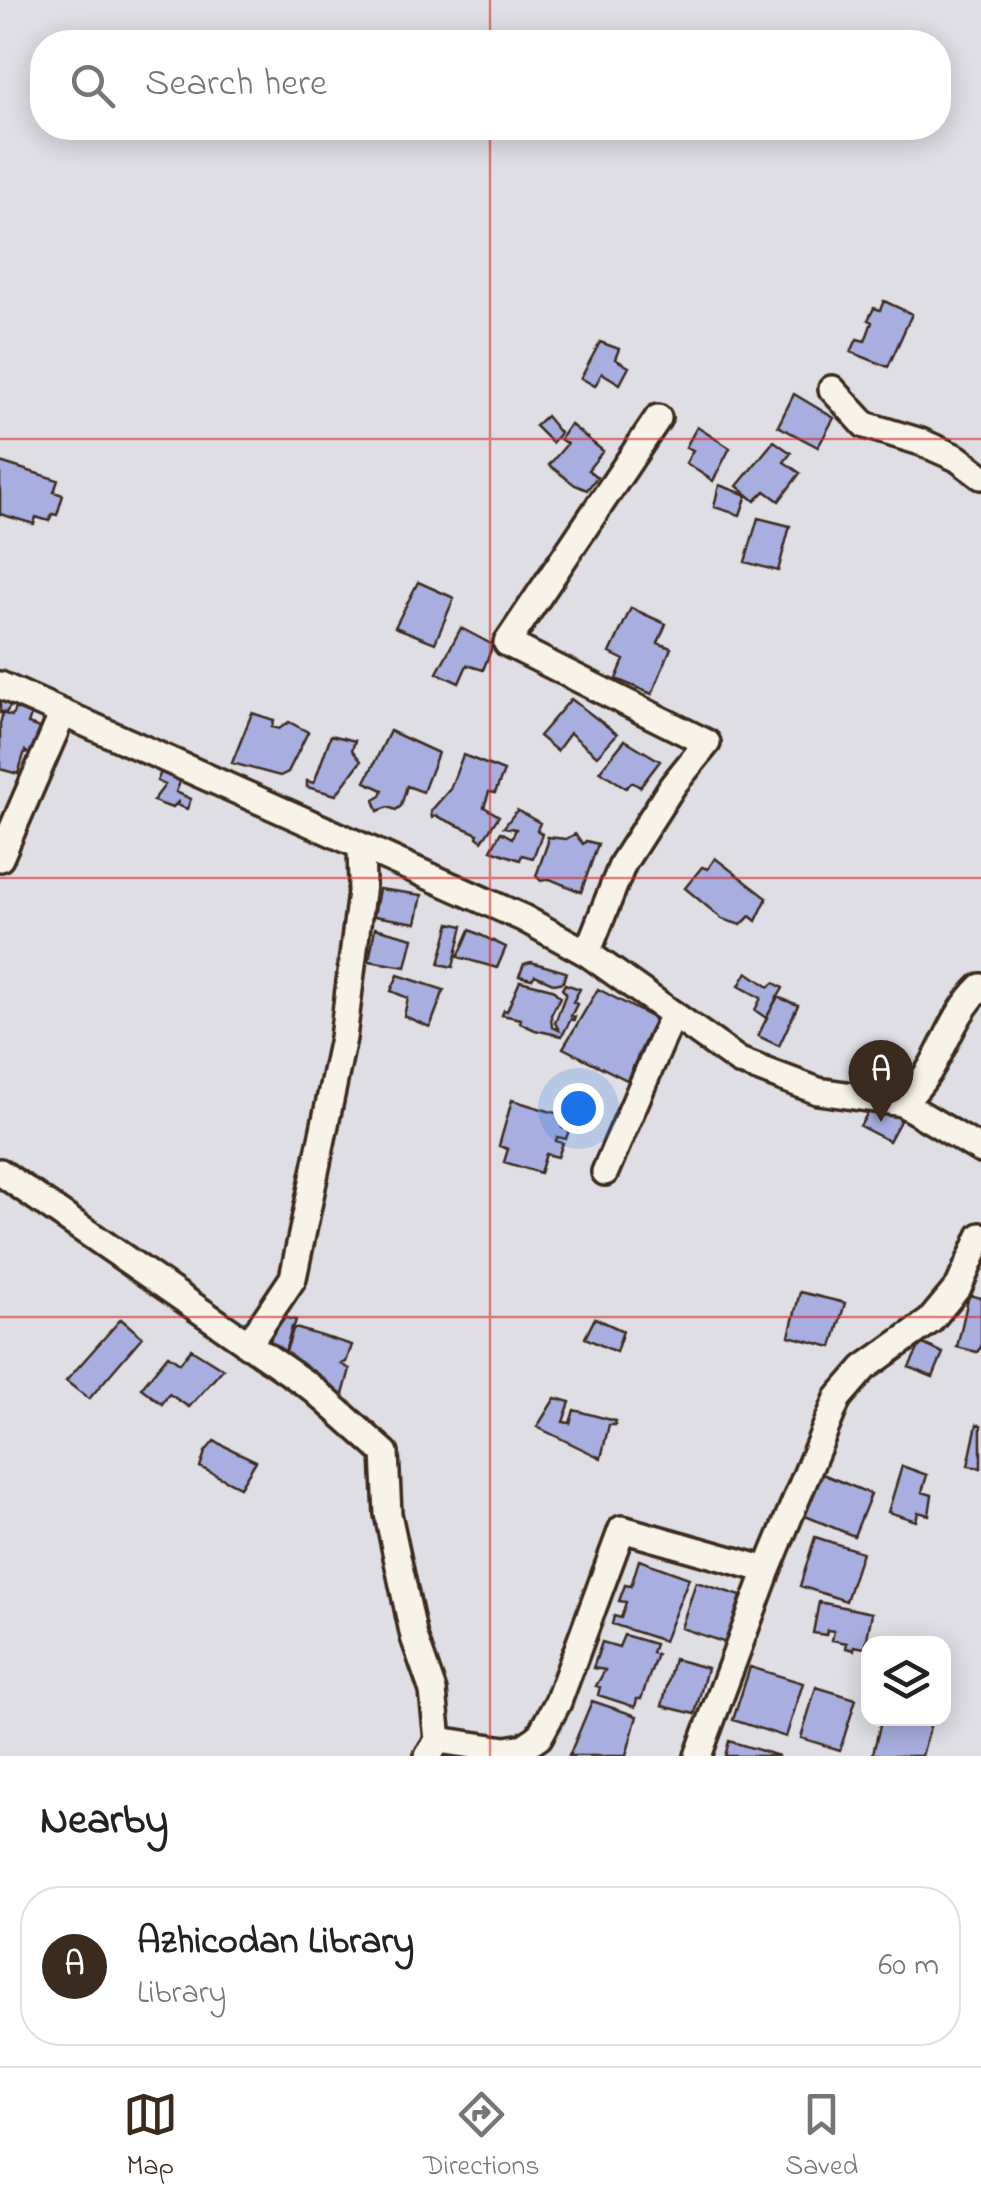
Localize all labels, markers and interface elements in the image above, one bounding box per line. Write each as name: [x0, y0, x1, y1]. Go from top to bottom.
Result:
search box: [30, 30, 951, 140]
text: Search here: [145, 57, 327, 113]
icon: search: [65, 58, 120, 113]
pin: A: [848, 1040, 914, 1122]
your location: [553, 1083, 604, 1134]
map controls: [861, 1636, 951, 1726]
button: layers: [861, 1636, 951, 1726]
text: Nearby: [40, 1791, 168, 1852]
text: Azhicodan Library: [137, 1915, 414, 1971]
text: A: [65, 1943, 84, 1990]
text: 60 m: [878, 1943, 939, 1990]
text: Library: [137, 1971, 226, 2018]
tab: Map: [123, 2087, 178, 2188]
tab: Directions: [423, 2087, 540, 2188]
tab: Saved: [785, 2087, 858, 2188]

